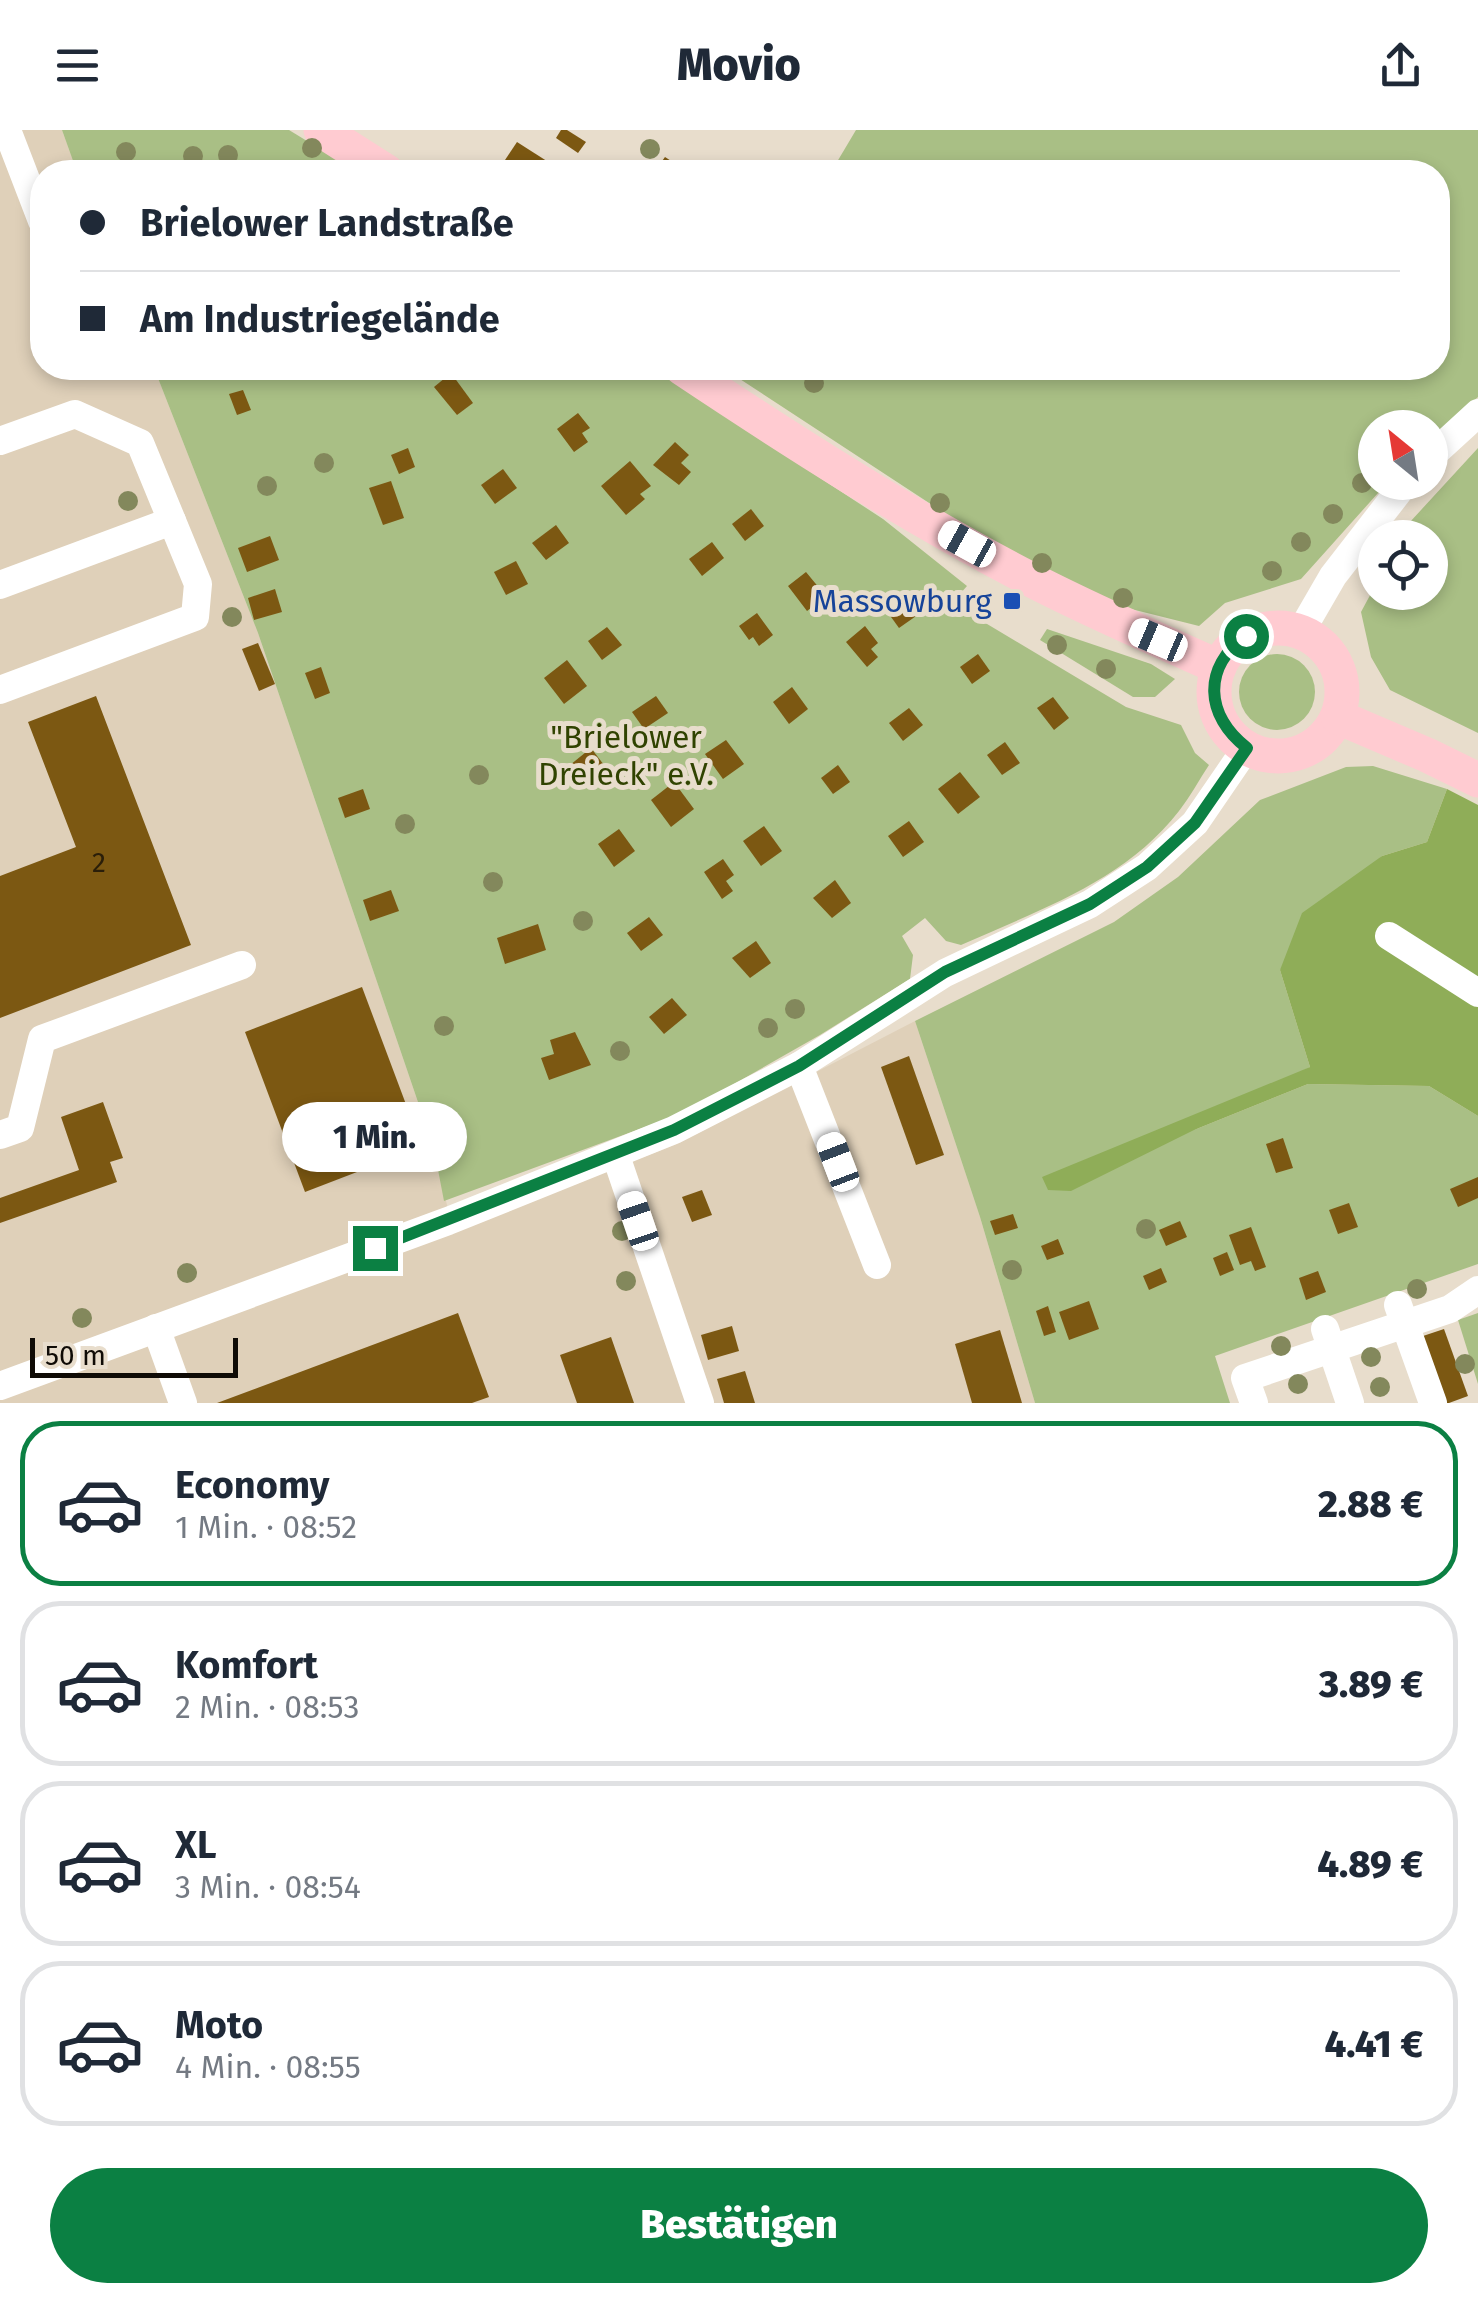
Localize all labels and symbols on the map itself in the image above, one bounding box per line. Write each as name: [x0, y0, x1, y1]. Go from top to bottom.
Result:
north arrow: [1358, 410, 1448, 500]
car: [933, 516, 1001, 572]
place label: Massowburg: [813, 582, 992, 620]
marker: Massowburg: [1001, 590, 1023, 612]
car: [1125, 614, 1191, 666]
route start: [1224, 614, 1269, 659]
park label: "Brielower Dreieck" e.V.: [538, 718, 714, 793]
house number: 2: [92, 846, 106, 879]
callout: 1 Min.: [282, 1103, 468, 1173]
car: [813, 1129, 863, 1195]
car: [614, 1188, 662, 1254]
route end: [353, 1226, 398, 1271]
scale bar: [30, 1333, 238, 1378]

